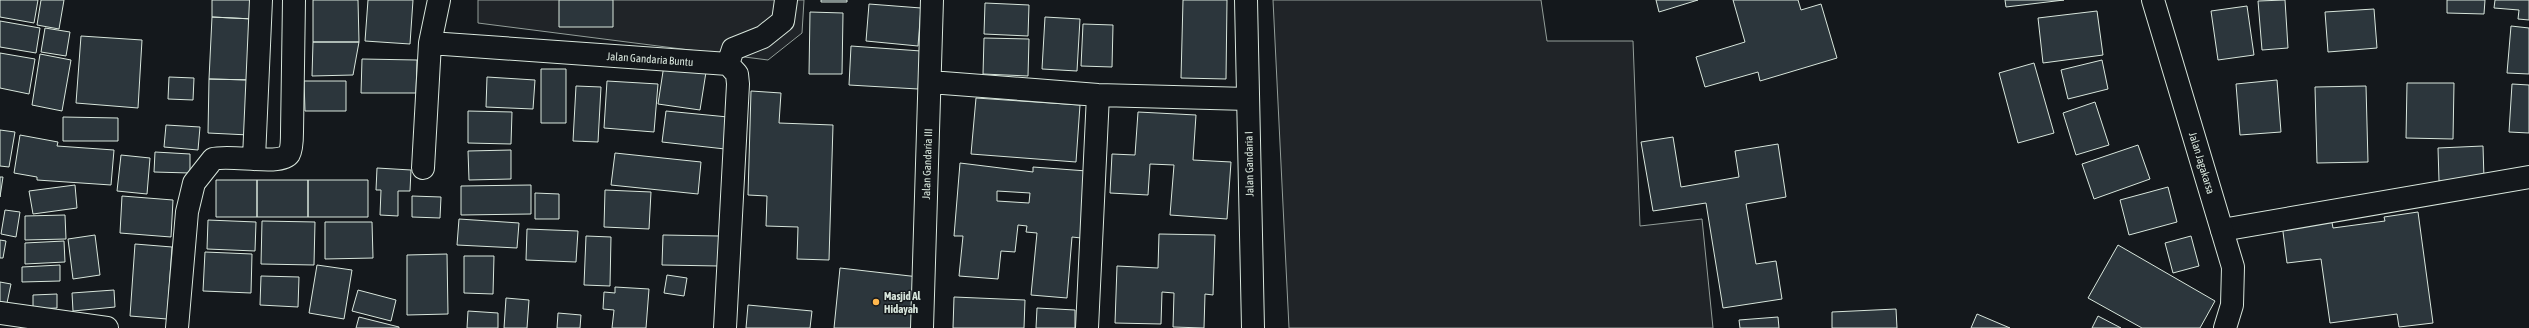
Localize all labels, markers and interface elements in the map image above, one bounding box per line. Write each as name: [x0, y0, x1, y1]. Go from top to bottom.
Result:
street label: Jalan Gandaria Buntu: [606, 50, 694, 68]
street label: Jalan Gandaria III: [920, 128, 934, 200]
street label: Jalan Gandaria I: [1242, 131, 1256, 197]
street label: Jalan Jagakarsa: [2187, 131, 2217, 195]
place label: Masjid Al Hidayah: [884, 290, 922, 315]
marker: Masjid Al Hidayah: [871, 297, 881, 307]

